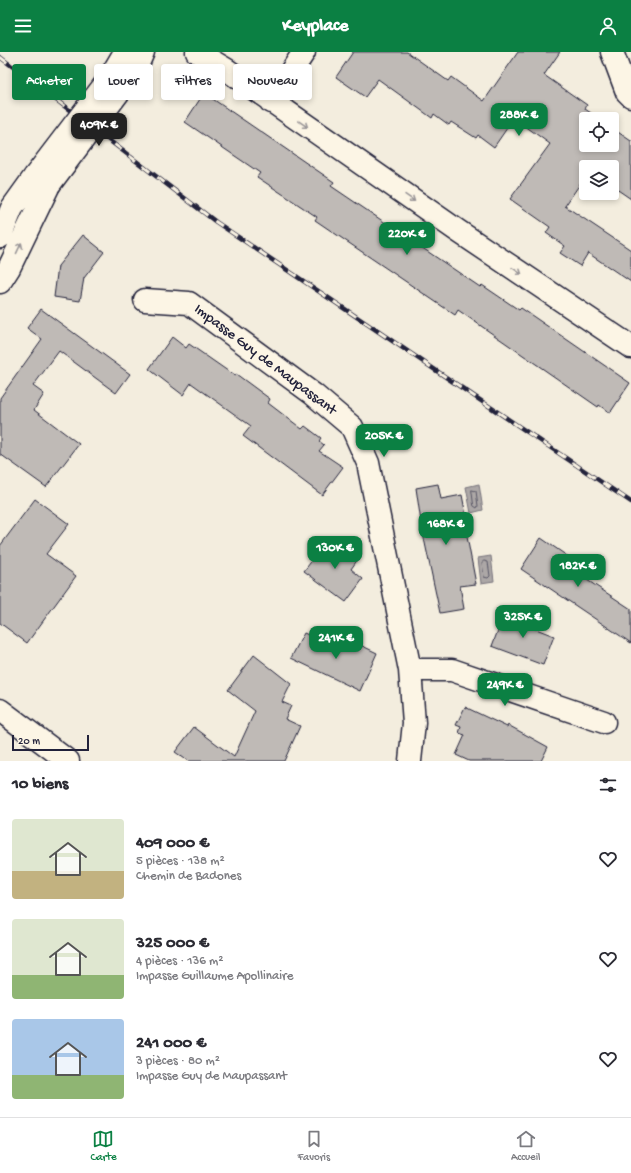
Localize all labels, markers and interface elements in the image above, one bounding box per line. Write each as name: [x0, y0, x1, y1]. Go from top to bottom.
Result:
icon: menu: [12, 15, 34, 37]
icon: person: [597, 15, 619, 37]
text: Keyplace: [282, 16, 349, 37]
chip: Acheter: [12, 64, 86, 100]
chip: Louer: [94, 64, 153, 100]
chip: Filtres: [161, 64, 225, 100]
chip: Nouveau: [233, 64, 312, 100]
pin: 288K €: [486, 103, 552, 137]
text: 288K €: [500, 108, 538, 123]
map controls: [579, 112, 619, 200]
button: locate: [579, 112, 619, 152]
pin: 409K €: [66, 113, 132, 147]
text: 409K €: [80, 118, 118, 133]
one-way arrow: [297, 120, 308, 128]
button: layers: [579, 160, 619, 200]
one-way arrow: [404, 194, 415, 202]
pin: 220K €: [374, 222, 440, 256]
text: 220K €: [388, 227, 426, 242]
one-way arrow: [16, 243, 23, 255]
one-way arrow: [511, 267, 522, 275]
street label: Impasse Guy de Maupassant: [190, 300, 341, 421]
pin: 205K €: [351, 424, 417, 458]
text: 205K €: [365, 429, 403, 444]
pin: 168K €: [413, 512, 479, 546]
text: 168K €: [428, 517, 464, 532]
pin: 130K €: [302, 536, 368, 570]
text: 130K €: [316, 541, 354, 556]
pin: 182K €: [545, 554, 611, 588]
text: 182K €: [560, 559, 596, 574]
pin: 325K €: [490, 605, 556, 639]
text: 325K €: [504, 610, 542, 625]
pin: 241K €: [303, 626, 369, 660]
text: 241K €: [318, 631, 354, 646]
pin: 249K €: [472, 673, 538, 707]
text: 249K €: [486, 678, 524, 693]
scale bar: [12, 733, 89, 752]
text: 20 m: [18, 736, 40, 748]
icon: filters: [597, 774, 619, 796]
text: 10 biens: [12, 775, 68, 795]
text: 409 000 €: [136, 834, 209, 854]
icon: home: [44, 835, 92, 883]
icon: heart: [597, 848, 619, 870]
text: 5 pièces · 138 m²: [136, 854, 225, 869]
text: Chemin de Badones: [136, 869, 241, 884]
text: 325 000 €: [136, 934, 209, 954]
icon: home: [44, 935, 92, 983]
icon: heart: [597, 948, 619, 970]
text: 4 pièces · 136 m²: [136, 954, 223, 969]
text: Impasse Guillaume Apollinaire: [136, 969, 293, 984]
text: 241 000 €: [136, 1034, 206, 1054]
icon: home: [44, 1035, 92, 1083]
icon: heart: [597, 1048, 619, 1070]
text: 3 pièces · 80 m²: [136, 1054, 220, 1069]
text: Impasse Guy de Maupassant: [136, 1069, 287, 1084]
tab: Carte: [90, 1128, 117, 1164]
tab: Favoris: [297, 1128, 330, 1164]
tab: Accueil: [511, 1128, 541, 1164]

